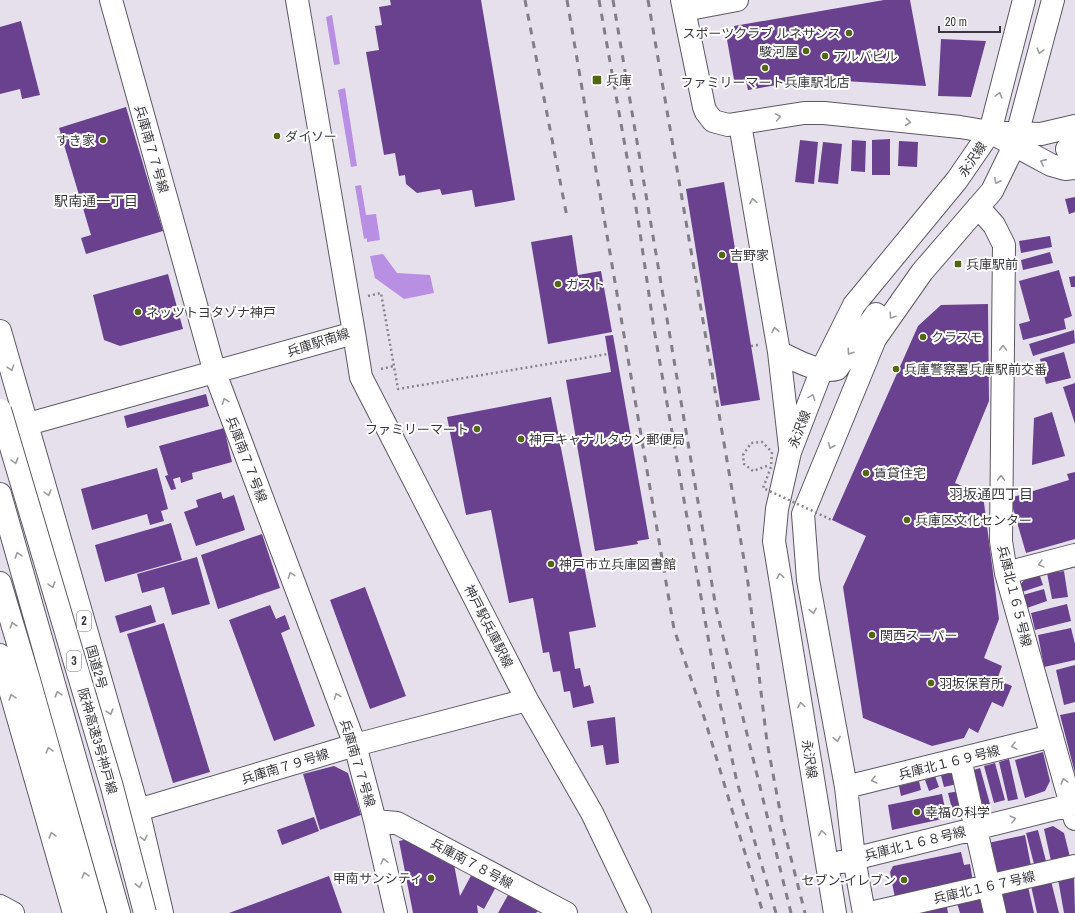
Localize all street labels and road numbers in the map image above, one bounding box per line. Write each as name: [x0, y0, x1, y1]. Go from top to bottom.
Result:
street label: 兵庫南７７号線: [131, 103, 172, 195]
street label: 永沢線: [954, 138, 990, 180]
street label: 兵庫駅南線: [285, 324, 352, 361]
street label: 永沢線: [785, 408, 814, 450]
street label: 兵庫南７７号線: [222, 414, 271, 505]
street label: 兵庫北１６５号線: [994, 544, 1035, 649]
street label: 神戸駅兵庫駅線: [460, 582, 517, 671]
road number: 2: [77, 611, 91, 631]
street label: 国道2号: [82, 643, 111, 691]
road number: 3: [67, 651, 81, 671]
street label: 阪神高速3号神戸線: [74, 686, 121, 796]
street label: 兵庫南７７号線: [336, 717, 379, 809]
street label: 永沢線: [798, 738, 821, 780]
street label: 兵庫北１６９号線: [897, 742, 1002, 783]
street label: 兵庫南７９号線: [239, 745, 331, 788]
street label: 兵庫北１６８号線: [863, 823, 968, 864]
street label: 兵庫南７８号線: [428, 835, 516, 892]
street label: 兵庫北１６７号線: [932, 868, 1037, 907]

